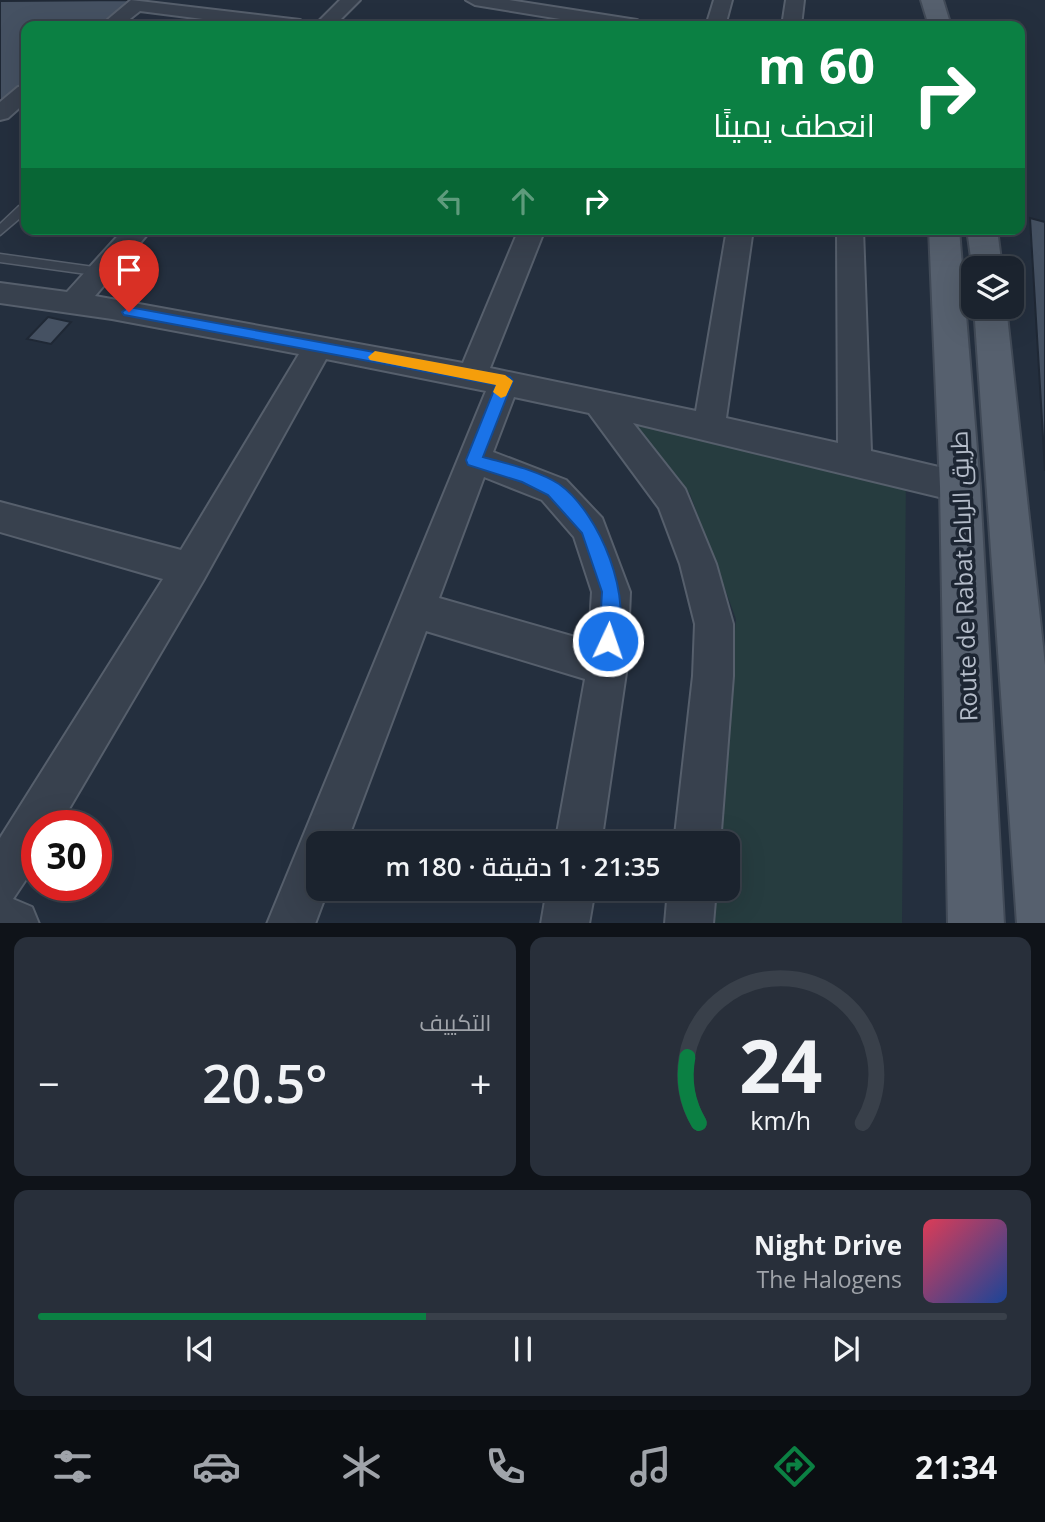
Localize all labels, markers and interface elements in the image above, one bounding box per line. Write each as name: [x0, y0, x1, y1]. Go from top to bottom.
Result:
text: 60 m: [758, 32, 875, 98]
icon: right: [899, 49, 990, 140]
text: انعطف يمينًا: [713, 103, 875, 146]
icon: left: [431, 182, 469, 220]
icon: ahead: [504, 182, 542, 220]
icon: right: [577, 182, 615, 220]
pin: [99, 240, 159, 312]
icon: arrive: [110, 251, 148, 289]
map controls: [961, 256, 1024, 319]
button: layers: [961, 256, 1024, 319]
street label: Route de Rabat طريق الرباط: [941, 430, 985, 722]
position arrow: [571, 604, 645, 678]
speed limit sign: 30: [21, 810, 112, 901]
text: 21:35 · 1 دقيقة · 180 m: [386, 848, 660, 884]
text: التكييف: [419, 1006, 492, 1038]
text: 24: [739, 1015, 822, 1114]
text: 20.5°: [202, 1047, 328, 1118]
text: −: [38, 1057, 60, 1109]
text: +: [470, 1057, 492, 1109]
text: km/h: [750, 1102, 811, 1136]
text: Night Drive: [754, 1227, 902, 1263]
text: The Halogens: [756, 1263, 902, 1295]
icon: previous: [181, 1330, 219, 1368]
icon: pause: [504, 1330, 542, 1368]
icon: next: [827, 1330, 865, 1368]
icon: filters: [48, 1442, 97, 1491]
icon: car: [192, 1442, 241, 1491]
icon: climate: [337, 1442, 386, 1491]
icon: phone: [481, 1442, 530, 1491]
icon: music: [626, 1442, 675, 1491]
icon: directions: [770, 1442, 819, 1491]
text: 21:34: [915, 1445, 997, 1488]

